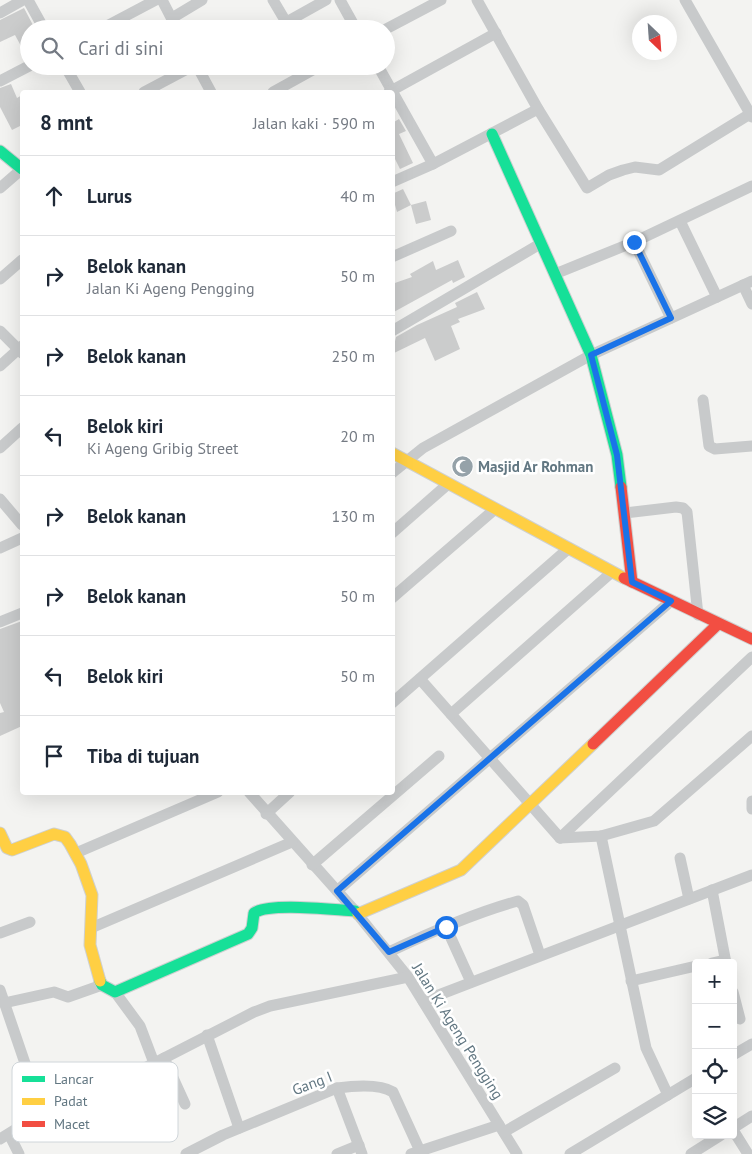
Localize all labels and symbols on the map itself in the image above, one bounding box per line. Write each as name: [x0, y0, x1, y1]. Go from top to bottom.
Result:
north arrow: [632, 15, 677, 60]
route end: [623, 231, 646, 254]
mosque icon: Masjid Ar Rohman: [450, 454, 474, 478]
place label: Masjid Ar Rohman: [478, 457, 593, 476]
route start: [435, 916, 458, 939]
street label: Jalan Ki Ageng Pengging: [408, 958, 508, 1103]
legend: [12, 1062, 178, 1142]
street label: Gang I: [289, 1067, 335, 1099]
text: Lancar: [54, 1070, 94, 1088]
text: Padat: [54, 1092, 88, 1110]
text: Macet: [54, 1115, 90, 1133]

